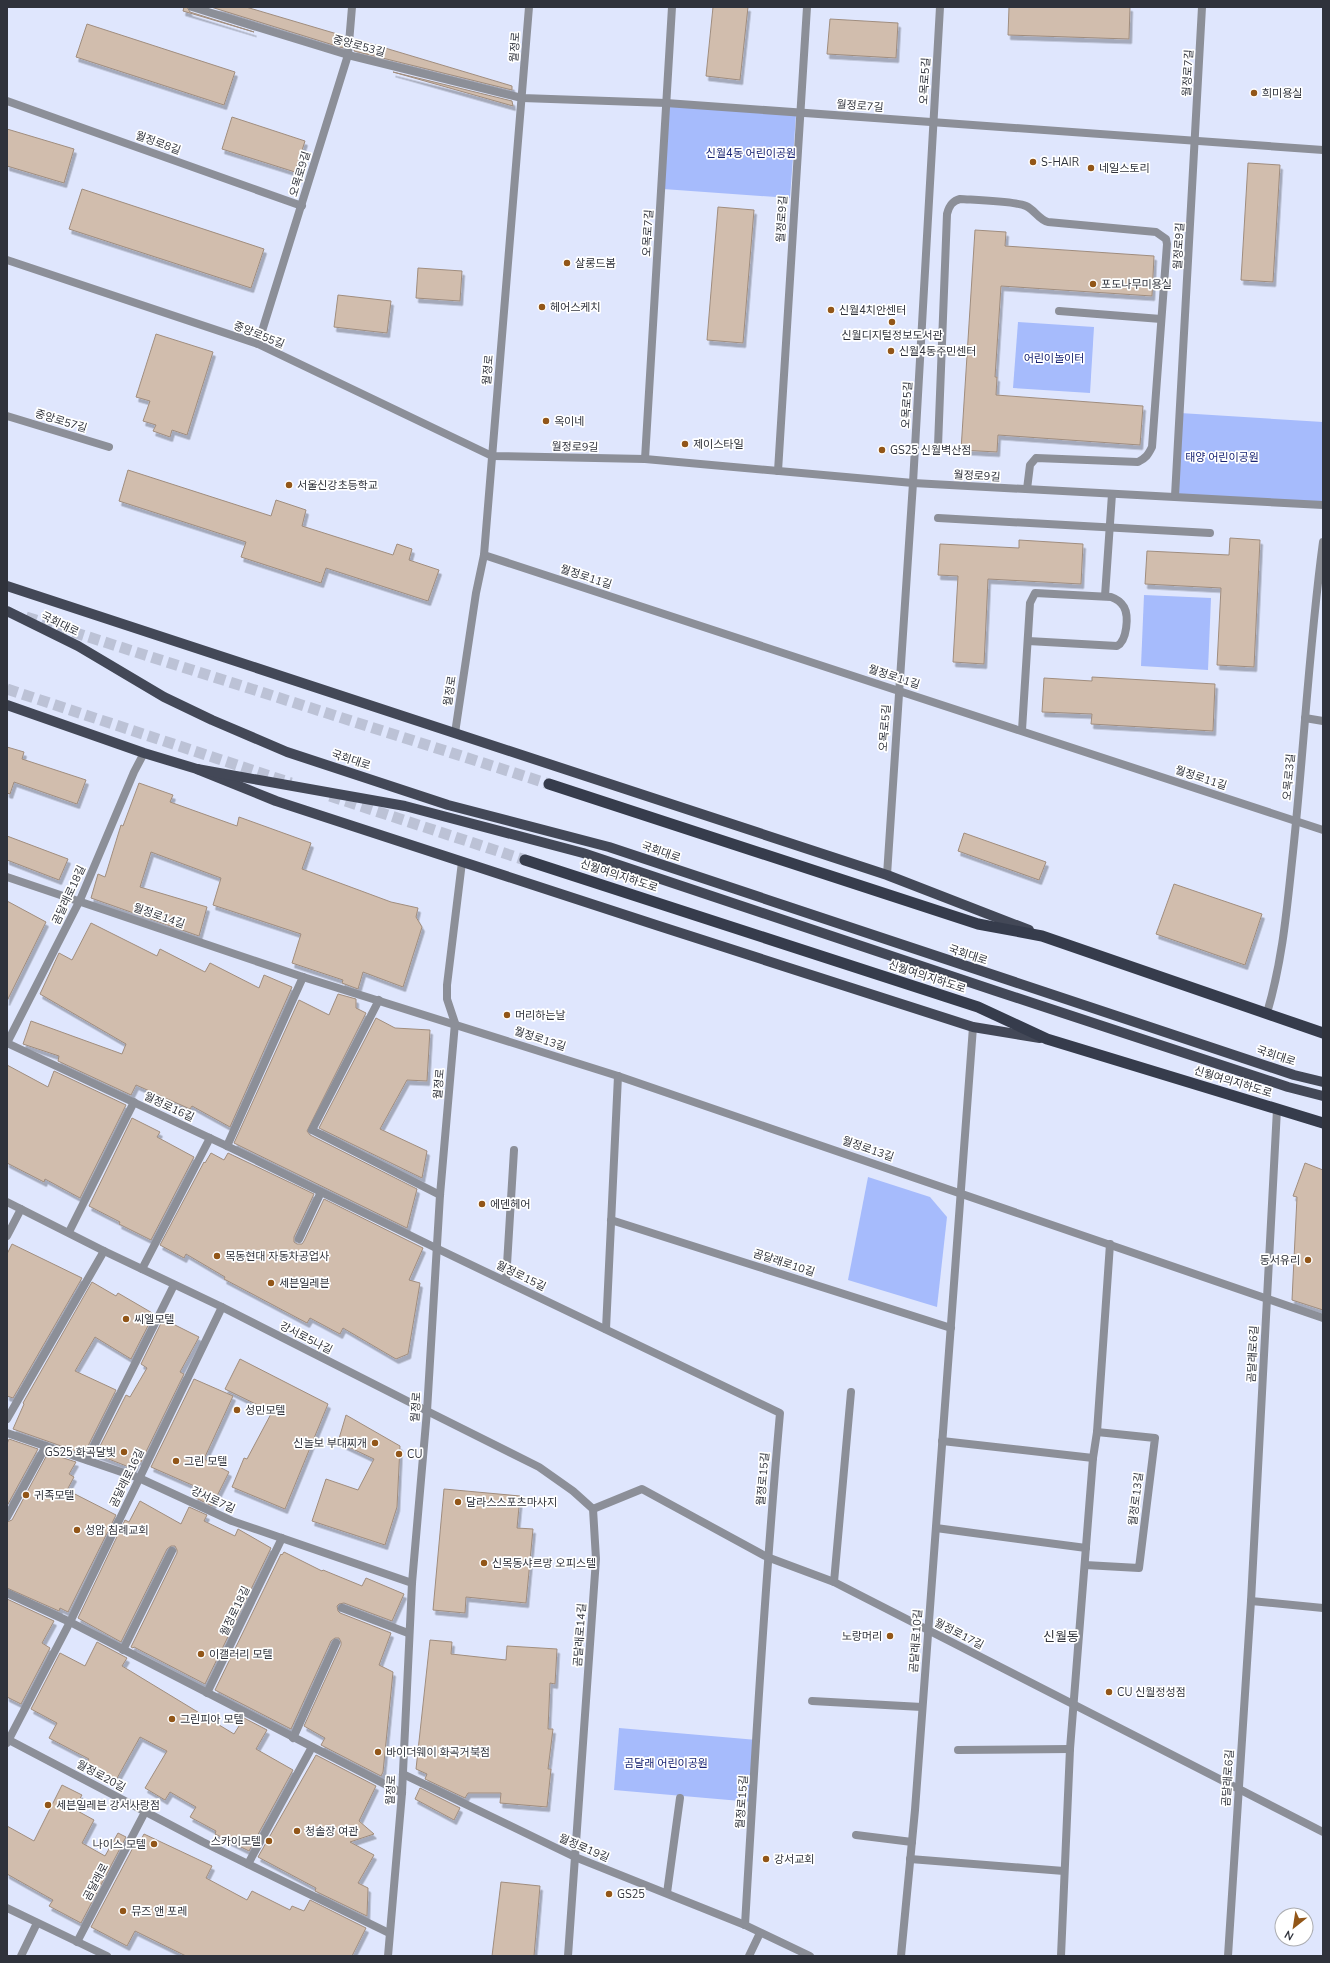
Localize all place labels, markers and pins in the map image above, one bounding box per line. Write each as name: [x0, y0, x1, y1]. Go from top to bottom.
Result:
place label: 희미용실: [1262, 86, 1302, 101]
marker: 희미용실: [1249, 88, 1259, 98]
place label: S-HAIR: [1041, 155, 1080, 170]
marker: S-HAIR: [1028, 157, 1038, 167]
place label: 네일스토리: [1099, 161, 1150, 176]
marker: 네일스토리: [1086, 163, 1096, 173]
place label: 살롱드봄: [575, 256, 615, 271]
marker: 살롱드봄: [562, 258, 572, 268]
place label: 포도나무미용실: [1101, 277, 1172, 292]
marker: 포도나무미용실: [1088, 279, 1098, 289]
place label: 헤어스케치: [550, 300, 601, 315]
marker: 헤어스케치: [537, 302, 547, 312]
place label: 신월4치안센터: [839, 303, 906, 318]
marker: 신월4치안센터: [826, 305, 836, 315]
marker: 신월디지털정보도서관: [887, 317, 897, 327]
place label: 신월디지털정보도서관: [841, 328, 943, 343]
place label: 신월4동주민센터: [899, 344, 976, 359]
marker: 신월4동주민센터: [886, 346, 896, 356]
place label: 옥이네: [554, 414, 584, 429]
marker: 옥이네: [541, 416, 551, 426]
place label: 제이스타일: [693, 437, 744, 452]
marker: 제이스타일: [680, 439, 690, 449]
place label: GS25 신월벽산점: [890, 443, 971, 458]
marker: GS25 신월벽산점: [877, 445, 887, 455]
place label: 서울신강초등학교: [297, 478, 378, 493]
marker: 서울신강초등학교: [284, 480, 294, 490]
place label: 머리하는날: [515, 1008, 566, 1023]
marker: 머리하는날: [502, 1010, 512, 1020]
place label: 에덴헤어: [490, 1197, 530, 1212]
marker: 에덴헤어: [477, 1199, 487, 1209]
place label: 목동현대 자동차공업사: [225, 1249, 329, 1264]
marker: 목동현대 자동차공업사: [212, 1251, 222, 1261]
place label: 동서유리: [1260, 1253, 1300, 1268]
marker: 동서유리: [1303, 1255, 1313, 1265]
place label: 세븐일레븐: [279, 1276, 330, 1291]
marker: 세븐일레븐: [266, 1278, 276, 1288]
place label: 씨엘모텔: [134, 1312, 174, 1327]
marker: 씨엘모텔: [121, 1314, 131, 1324]
place label: 성민모텔: [245, 1403, 285, 1418]
marker: 성민모텔: [232, 1405, 242, 1415]
place label: 신놀보 부대찌개: [293, 1436, 367, 1451]
marker: 신놀보 부대찌개: [370, 1438, 380, 1448]
place label: GS25 화곡달빛: [45, 1445, 116, 1460]
marker: GS25 화곡달빛: [119, 1447, 129, 1457]
place label: CU: [407, 1447, 422, 1462]
marker: CU: [394, 1449, 404, 1459]
place label: 그린 모텔: [184, 1454, 227, 1469]
marker: 그린 모텔: [171, 1456, 181, 1466]
place label: 귀족모텔: [34, 1488, 74, 1503]
marker: 귀족모텔: [21, 1490, 31, 1500]
place label: 달라스스포츠마사지: [466, 1495, 557, 1510]
marker: 달라스스포츠마사지: [453, 1497, 463, 1507]
place label: 성암 침례교회: [85, 1523, 149, 1538]
marker: 성암 침례교회: [72, 1525, 82, 1535]
place label: 신목동샤르망 오피스텔: [492, 1556, 596, 1571]
marker: 신목동샤르망 오피스텔: [479, 1558, 489, 1568]
place label: 노랑머리: [842, 1629, 882, 1644]
marker: 노랑머리: [885, 1631, 895, 1641]
place label: 이갤러리 모텔: [209, 1647, 273, 1662]
marker: 이갤러리 모텔: [196, 1649, 206, 1659]
place label: CU 신월정성점: [1117, 1685, 1186, 1700]
marker: CU 신월정성점: [1104, 1687, 1114, 1697]
place label: 그린피아 모텔: [180, 1712, 244, 1727]
marker: 그린피아 모텔: [167, 1714, 177, 1724]
place label: 바이더웨이 화곡거북점: [386, 1745, 490, 1760]
marker: 바이더웨이 화곡거북점: [373, 1747, 383, 1757]
place label: 세븐일레븐 강서사랑점: [56, 1798, 160, 1813]
marker: 세븐일레븐 강서사랑점: [43, 1800, 53, 1810]
place label: 청솔장 여관: [305, 1824, 358, 1839]
marker: 청솔장 여관: [292, 1826, 302, 1836]
place label: 스카이모텔: [210, 1834, 261, 1849]
marker: 스카이모텔: [264, 1836, 274, 1846]
place label: 나이스 모텔: [93, 1837, 146, 1852]
marker: 나이스 모텔: [149, 1839, 159, 1849]
place label: 강서교회: [774, 1852, 814, 1867]
marker: 강서교회: [761, 1854, 771, 1864]
place label: GS25: [617, 1887, 645, 1902]
marker: GS25: [604, 1889, 614, 1899]
place label: 뮤즈 앤 포레: [131, 1904, 187, 1919]
marker: 뮤즈 앤 포레: [118, 1906, 128, 1916]

